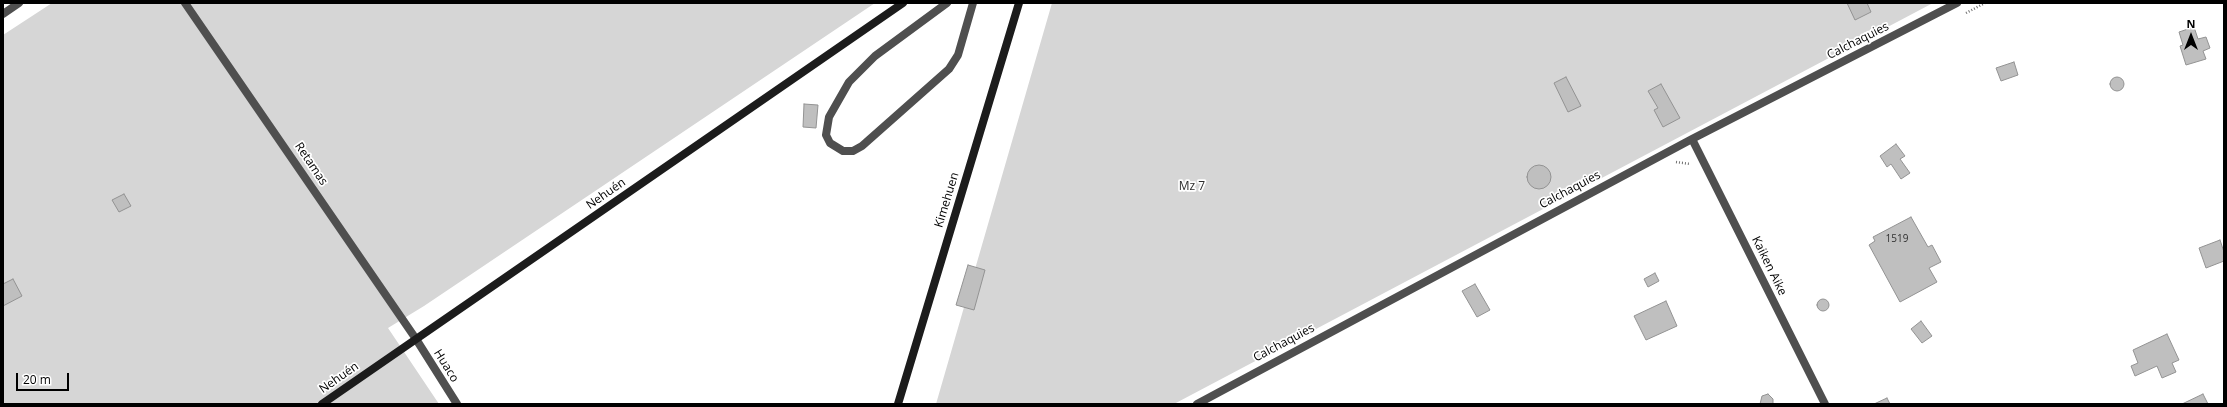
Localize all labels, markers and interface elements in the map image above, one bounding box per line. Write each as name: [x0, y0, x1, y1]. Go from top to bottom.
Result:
north arrow: [2171, 16, 2211, 56]
text: N: [2187, 16, 2195, 31]
street label: Calchaquies: [1825, 19, 1891, 63]
street label: Retamas: [291, 140, 331, 188]
street label: Calchaquies: [1537, 168, 1603, 212]
street label: Kimehuen: [932, 171, 962, 229]
street label: Nehuén: [584, 175, 628, 213]
park label: Mz 7: [1179, 180, 1205, 194]
house number: 1519: [1886, 233, 1908, 245]
street label: Kaiken Aike: [1748, 234, 1790, 298]
street label: Calchaquies: [1251, 321, 1317, 365]
street label: Huaco: [430, 347, 462, 385]
street label: Nehuén: [317, 359, 361, 397]
scale bar: [18, 365, 71, 391]
text: 20 m: [23, 371, 51, 388]

